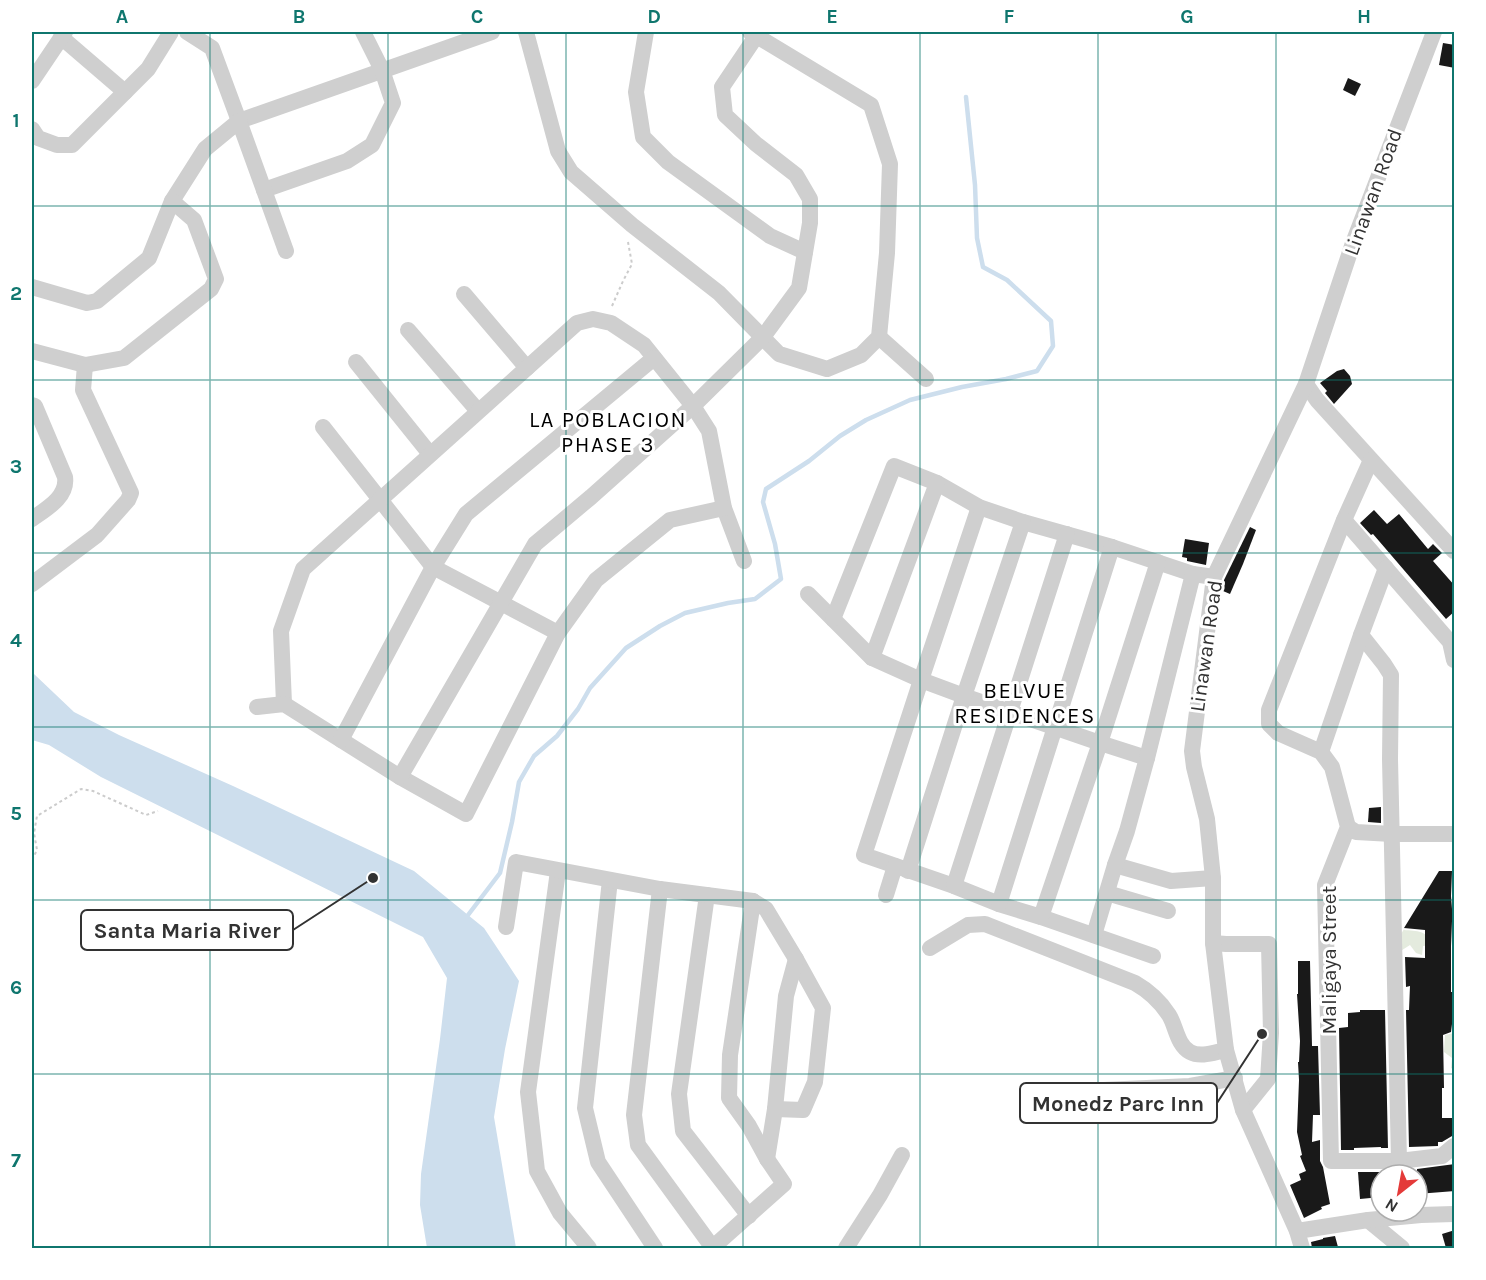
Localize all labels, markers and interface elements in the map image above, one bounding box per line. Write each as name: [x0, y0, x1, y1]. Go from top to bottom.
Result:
text: A: [116, 5, 129, 28]
text: B: [293, 5, 305, 28]
text: C: [471, 5, 483, 28]
text: D: [647, 5, 661, 28]
text: E: [826, 5, 838, 28]
text: F: [1004, 5, 1015, 28]
text: G: [1180, 5, 1194, 28]
text: H: [1357, 5, 1371, 28]
text: 1: [12, 109, 20, 132]
street label: Linawan Road: [1339, 125, 1407, 259]
text: 2: [10, 282, 22, 305]
district label: LA POBLACION PHASE 3: [529, 407, 687, 458]
text: 3: [10, 455, 22, 478]
street label: Linawan Road: [1185, 578, 1227, 714]
text: 4: [10, 629, 22, 652]
district label: BELVUE RESIDENCES: [954, 678, 1096, 729]
text: 5: [10, 802, 22, 825]
street label: Maligaya Street: [1317, 885, 1341, 1034]
callout: Santa Maria River: [81, 910, 293, 950]
text: Santa Maria River: [93, 918, 281, 944]
text: 6: [10, 976, 22, 999]
callout: Monedz Parc Inn: [1020, 1083, 1217, 1123]
text: Monedz Parc Inn: [1032, 1091, 1204, 1117]
text: 7: [11, 1149, 21, 1172]
north arrow: [1369, 1163, 1429, 1223]
text: N: [1382, 1194, 1401, 1217]

